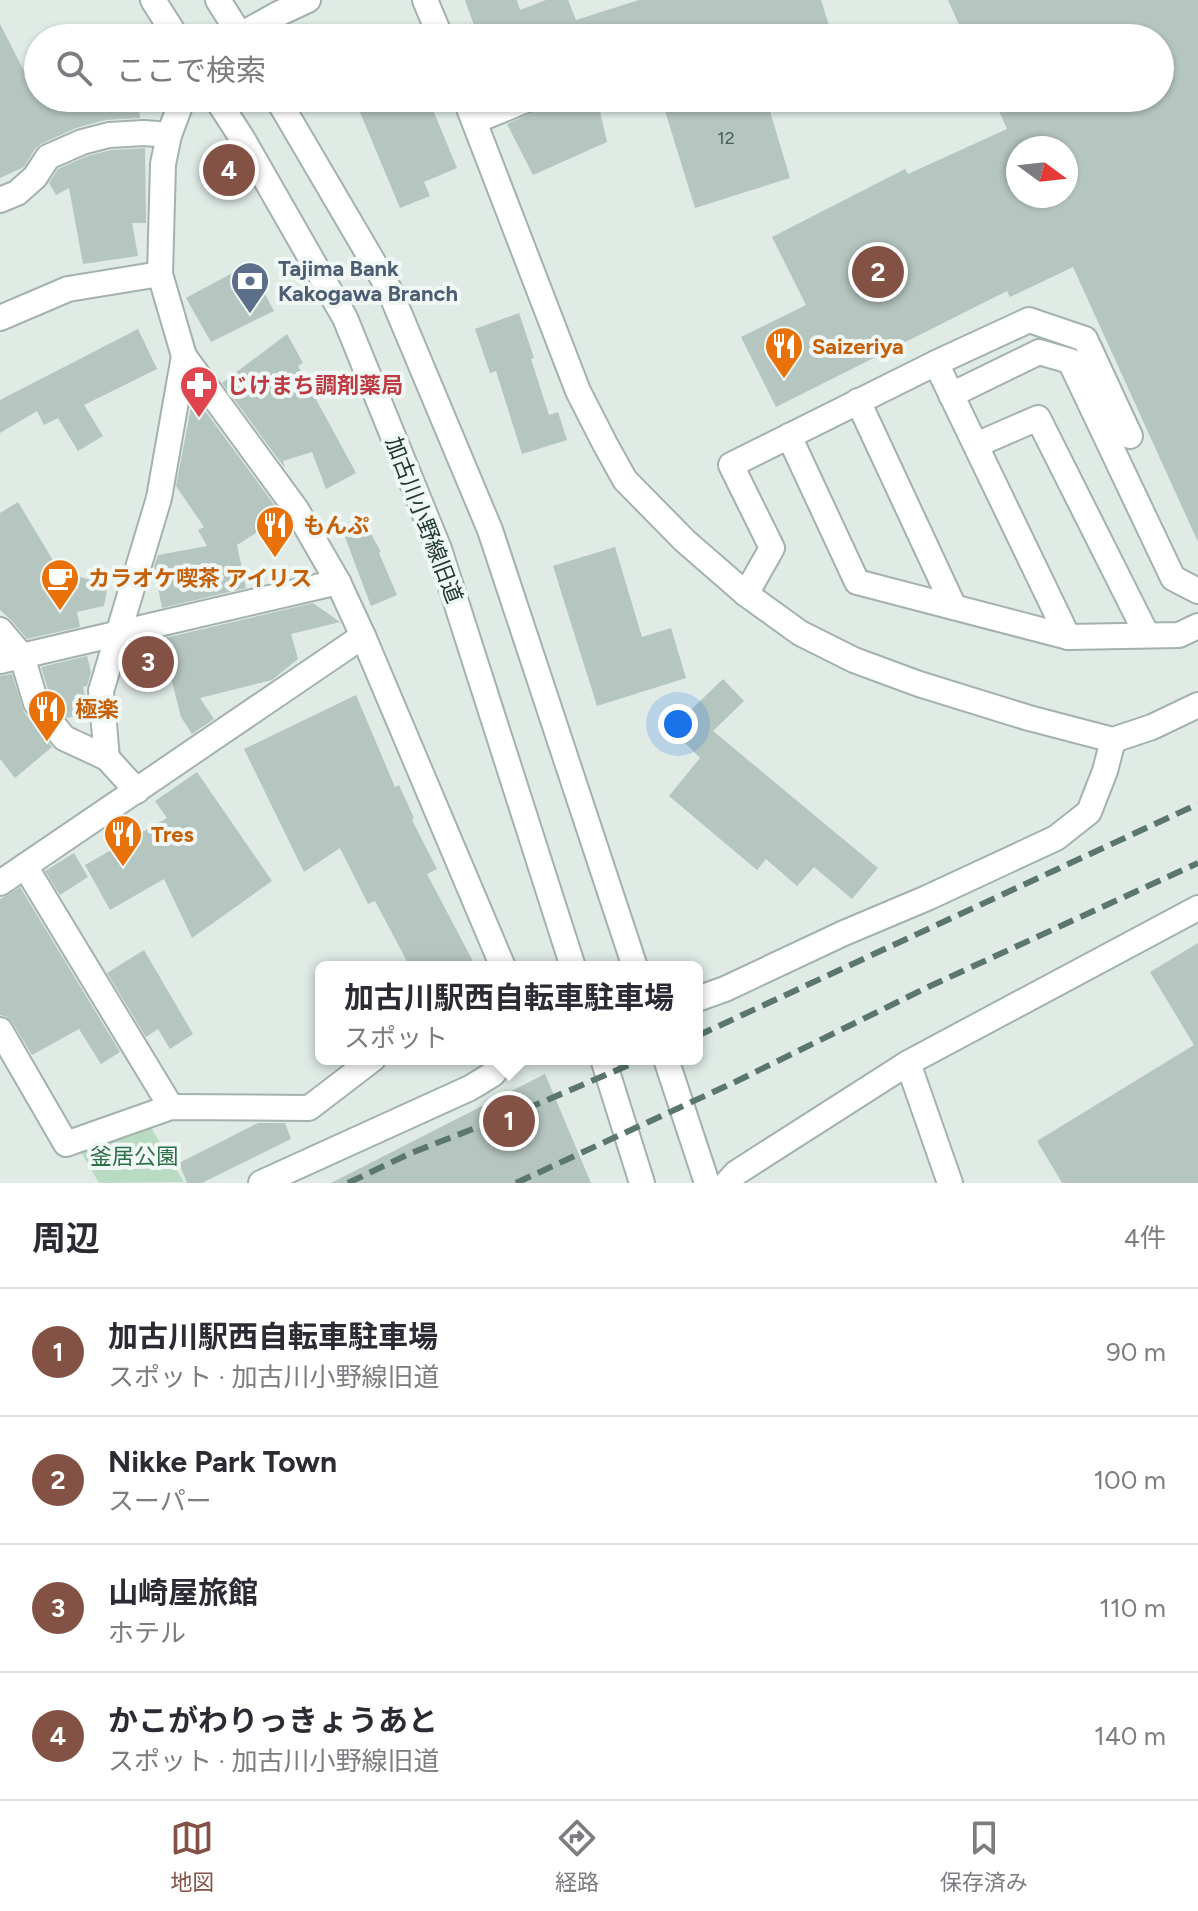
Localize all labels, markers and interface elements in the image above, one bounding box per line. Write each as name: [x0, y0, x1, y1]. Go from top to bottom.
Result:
search box: [24, 24, 1174, 112]
icon: search: [52, 46, 96, 90]
text: ここで検索: [116, 52, 266, 89]
house number: 12: [717, 127, 735, 149]
north arrow: [1006, 136, 1078, 208]
pin: 4: [203, 140, 255, 200]
pin: 2: [852, 242, 904, 302]
place label: Tajima Bank Kakogawa Branch: [278, 255, 458, 307]
bank icon: Tajima Bank Kakogawa Branch: [229, 260, 271, 315]
restaurant icon: Saizeriya: [763, 325, 805, 380]
place label: Saizeriya: [812, 333, 904, 360]
pharmacy icon: じけまち調剤薬局: [178, 364, 220, 419]
place label: じけまち調剤薬局: [227, 372, 403, 399]
street label: 加古川小野線旧道: [380, 433, 468, 607]
restaurant icon: もんぷ: [254, 504, 296, 559]
place label: もんぷ: [303, 512, 369, 539]
cafe icon: カラオケ喫茶 アイリス: [39, 557, 81, 612]
place label: カラオケ喫茶 アイリス: [88, 565, 312, 592]
pin: 3: [122, 632, 174, 692]
restaurant icon: 極楽: [26, 688, 68, 743]
place label: 極楽: [75, 696, 119, 723]
your location: [658, 704, 698, 744]
restaurant icon: Tres: [102, 813, 144, 868]
place label: Tres: [151, 821, 194, 848]
popup: [315, 961, 703, 1065]
text: 加古川駅西自転車駐車場: [344, 979, 674, 1016]
text: スポット: [344, 1022, 448, 1054]
pin: 1: [483, 1091, 535, 1151]
park label: 釜居公園: [90, 1143, 178, 1170]
text: 周辺: [32, 1218, 100, 1259]
text: 4件: [1124, 1222, 1166, 1254]
text: 加古川駅西自転車駐車場: [108, 1318, 438, 1355]
text: 1: [53, 1336, 63, 1368]
text: 90 m: [1106, 1336, 1166, 1368]
text: スポット · 加古川小野線旧道: [108, 1361, 439, 1393]
text: Nikke Park Town: [108, 1443, 337, 1480]
text: 2: [50, 1464, 66, 1496]
text: 100 m: [1093, 1464, 1166, 1496]
text: スーパー: [108, 1485, 212, 1517]
text: 山崎屋旅館: [108, 1574, 258, 1611]
text: 3: [51, 1592, 65, 1624]
text: 110 m: [1099, 1592, 1166, 1624]
text: ホテル: [108, 1617, 186, 1649]
text: かこがわりっきょうあと: [108, 1702, 438, 1739]
text: 4: [50, 1720, 66, 1752]
text: 140 m: [1094, 1720, 1166, 1752]
text: スポット · 加古川小野線旧道: [108, 1745, 439, 1777]
tab: 地図: [170, 1816, 214, 1896]
tab: 経路: [555, 1816, 599, 1896]
tab: 保存済み: [940, 1816, 1028, 1896]

